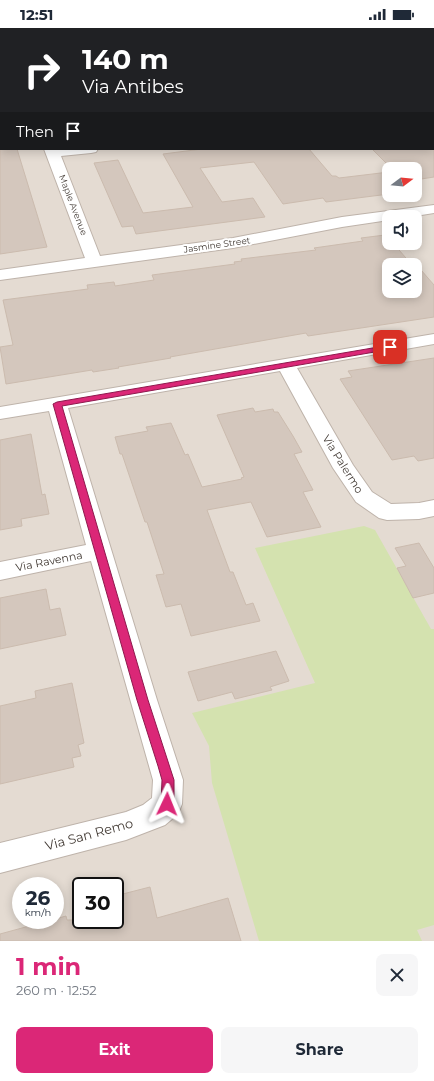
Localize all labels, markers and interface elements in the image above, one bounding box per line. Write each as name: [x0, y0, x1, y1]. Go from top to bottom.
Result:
text: 12:51: [20, 5, 53, 24]
text: 140 m: [82, 42, 169, 76]
icon: right: [16, 44, 68, 96]
text: Via Antibes: [82, 76, 184, 98]
icon: arrive: [62, 120, 84, 142]
text: Then: [16, 122, 54, 141]
north arrow: [382, 162, 422, 202]
map controls: [382, 162, 422, 298]
street label: Maple Avenue: [57, 173, 90, 237]
button: sound: [382, 210, 422, 250]
street label: Jasmine Street: [182, 234, 251, 255]
button: layers: [382, 258, 422, 298]
pin: [373, 330, 407, 364]
icon: arrive: [379, 336, 401, 358]
street label: Via Palermo: [319, 432, 367, 496]
street label: Via Ravenna: [14, 548, 84, 574]
position arrow: [146, 783, 188, 825]
street label: Via San Remo: [43, 815, 135, 853]
speed limit sign: 30: [72, 877, 124, 929]
text: 26: [26, 886, 50, 910]
text: km/h: [25, 906, 51, 919]
text: 1 min: [16, 952, 81, 981]
button: close: [376, 954, 418, 996]
text: 260 m · 12:52: [16, 982, 97, 998]
button: Exit: [16, 1027, 213, 1073]
button: Share: [221, 1027, 418, 1073]

